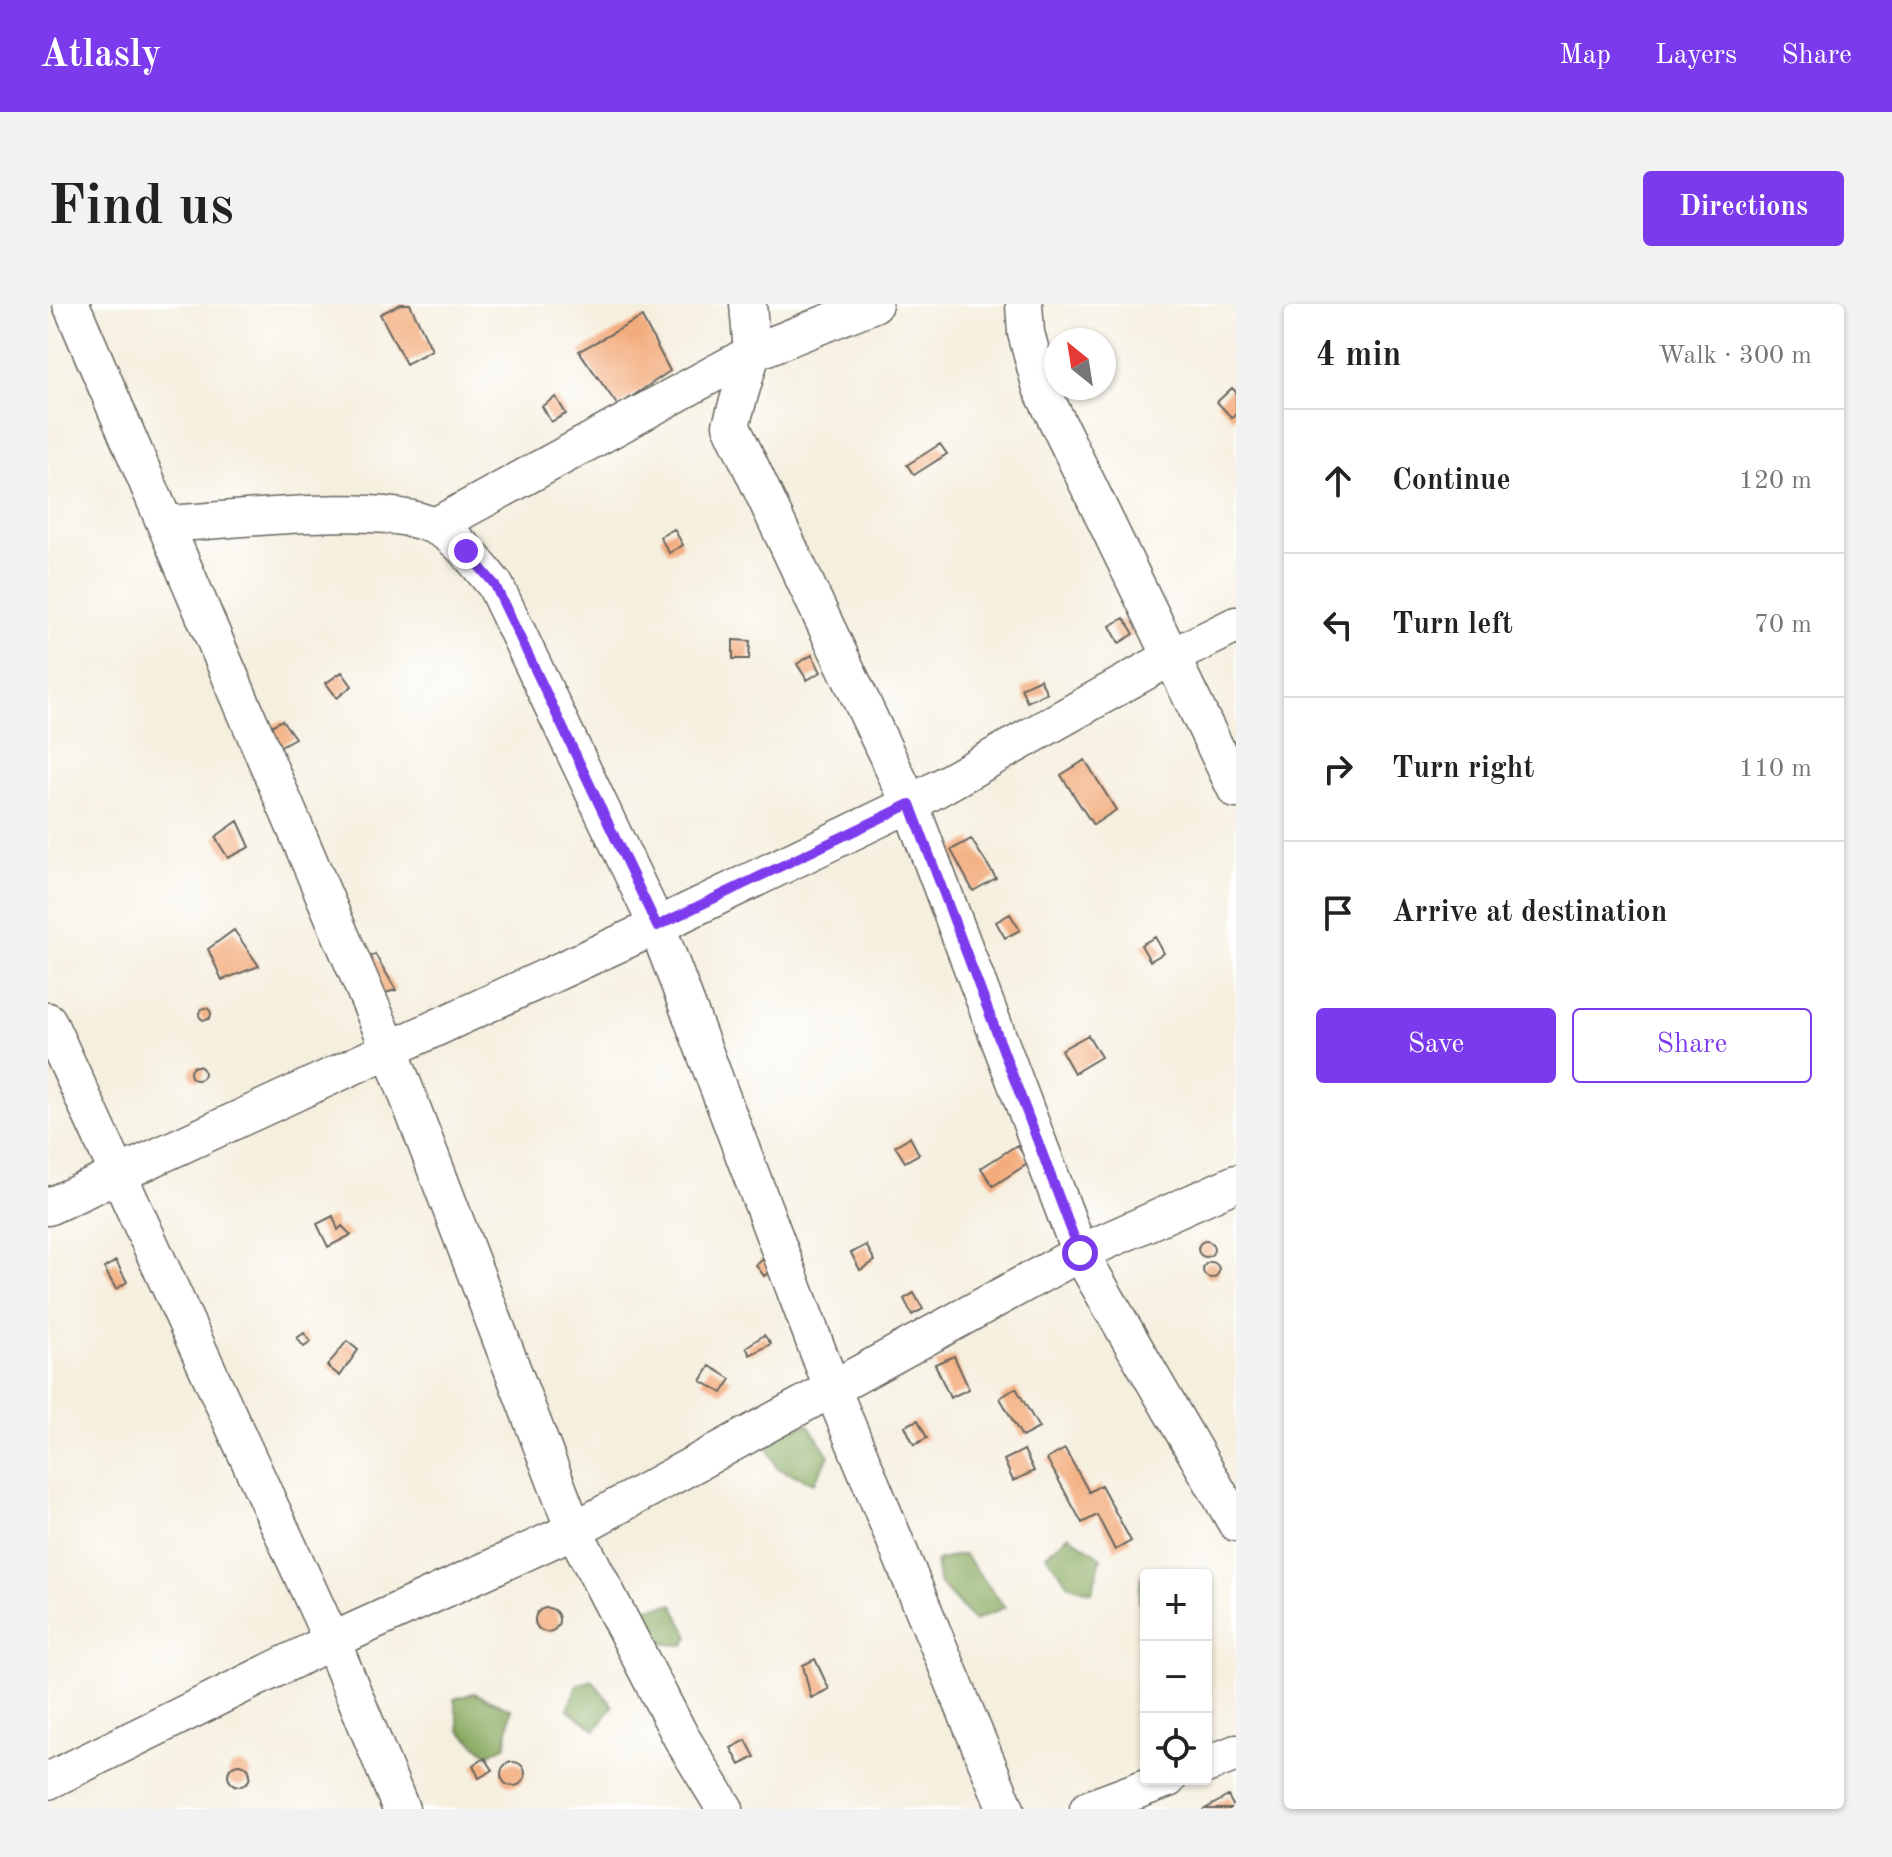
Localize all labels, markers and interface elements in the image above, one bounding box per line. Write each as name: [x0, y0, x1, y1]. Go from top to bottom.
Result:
text: Atlasly: [40, 37, 161, 75]
text: Map: [1559, 42, 1611, 70]
text: Layers: [1655, 42, 1737, 70]
text: Share: [1781, 42, 1852, 70]
button: Directions: [1643, 171, 1844, 246]
text: Find us: [48, 180, 234, 236]
north arrow: [1044, 328, 1116, 400]
text: 4 min: [1316, 339, 1401, 373]
text: Walk · 300 m: [1658, 343, 1812, 369]
icon: ahead: [1316, 459, 1360, 503]
text: Continue: [1392, 466, 1511, 496]
text: 120 m: [1739, 468, 1812, 494]
route end: [448, 533, 484, 569]
icon: left: [1316, 603, 1360, 647]
text: Turn left: [1392, 610, 1513, 640]
text: 70 m: [1754, 612, 1812, 638]
icon: right: [1316, 747, 1360, 791]
text: Turn right: [1392, 754, 1534, 784]
text: 110 m: [1739, 756, 1812, 782]
icon: arrive: [1316, 891, 1360, 935]
text: Arrive at destination: [1392, 898, 1667, 928]
button: Save: [1316, 1008, 1556, 1083]
button: Share: [1572, 1008, 1812, 1083]
route start: [1062, 1235, 1098, 1271]
map controls: [1140, 1569, 1212, 1785]
button: +: [1140, 1569, 1212, 1641]
button: −: [1140, 1641, 1212, 1713]
button: locate: [1140, 1713, 1212, 1785]

